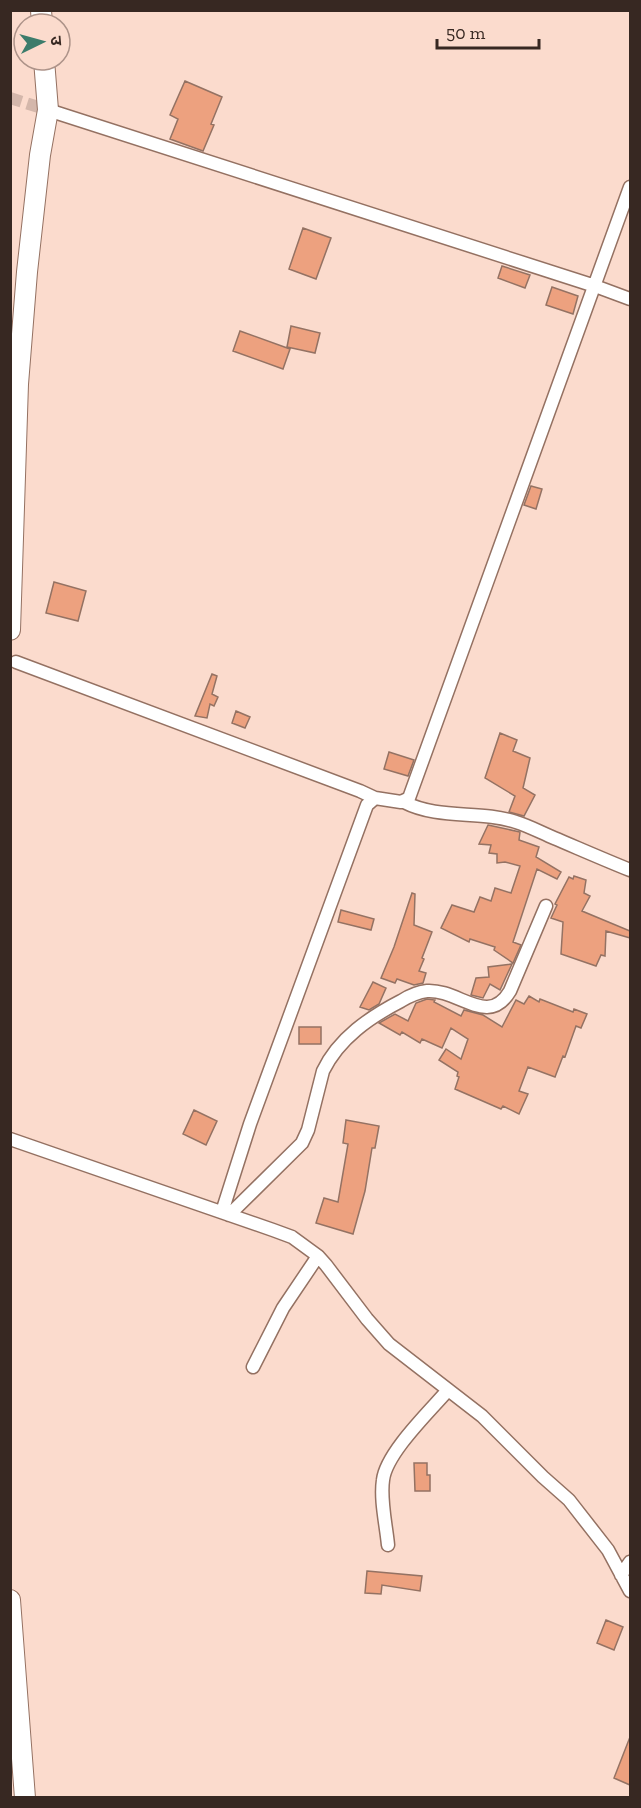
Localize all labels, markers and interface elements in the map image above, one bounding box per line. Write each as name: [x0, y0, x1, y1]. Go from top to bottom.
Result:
north arrow: [12, 12, 72, 72]
scale bar: [437, 12, 539, 50]
text: 50 m: [446, 22, 486, 44]
text: उ: [47, 35, 66, 47]

